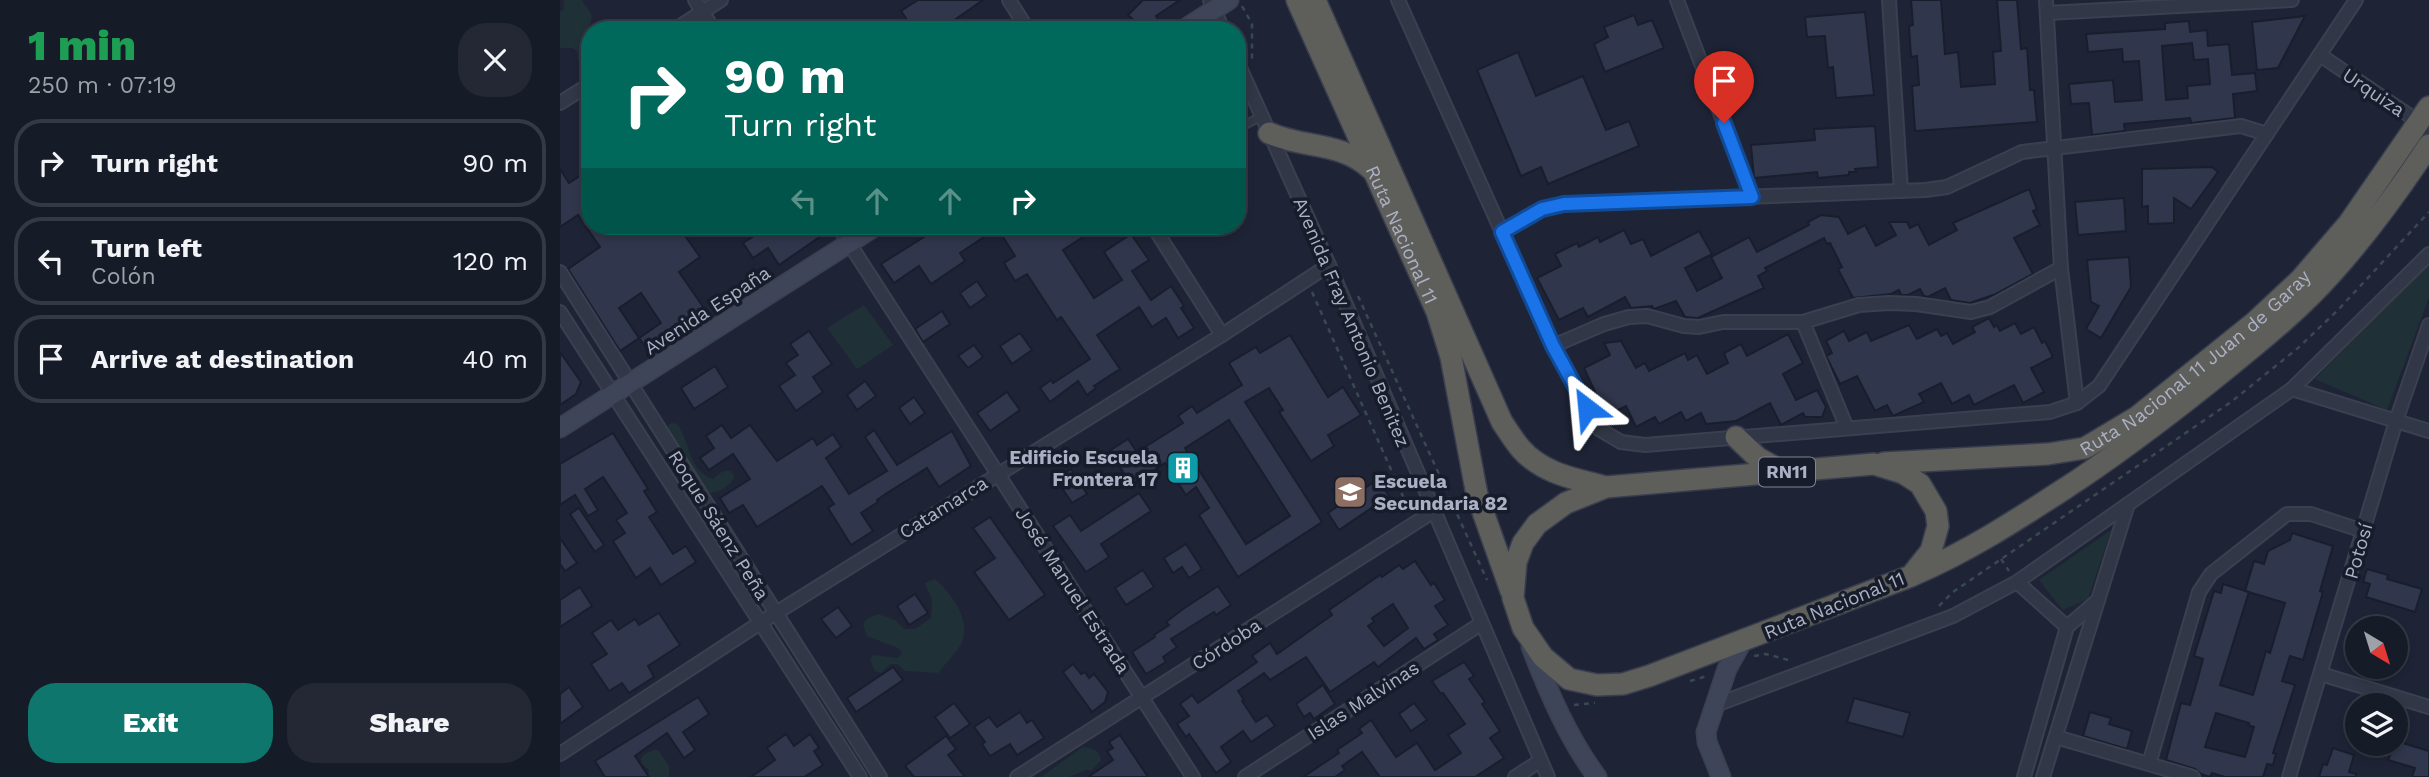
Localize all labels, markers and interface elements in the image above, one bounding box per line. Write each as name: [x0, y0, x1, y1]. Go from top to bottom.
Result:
text: 1 min: [28, 21, 136, 70]
button: close: [458, 23, 532, 97]
text: 90 m: [724, 47, 846, 105]
icon: right: [609, 49, 700, 140]
pin: [1694, 51, 1754, 123]
icon: arrive: [1705, 62, 1743, 100]
street label: Urquiza: [2338, 63, 2410, 122]
text: 250 m · 07:19: [28, 72, 176, 99]
text: Turn right: [724, 106, 876, 144]
icon: right: [32, 144, 70, 182]
text: Turn right: [91, 148, 218, 178]
text: 90 m: [462, 148, 528, 178]
street label: Ruta Nacional 11: [1361, 162, 1443, 308]
icon: left: [785, 182, 823, 220]
icon: ahead: [858, 182, 896, 220]
icon: ahead: [931, 182, 969, 220]
icon: right: [1004, 182, 1042, 220]
street label: Avenida Fray Antonio Benitez: [1288, 194, 1415, 451]
text: Turn left: [91, 233, 202, 263]
icon: left: [32, 242, 70, 280]
text: 120 m: [453, 246, 528, 276]
street label: Avenida España: [640, 261, 775, 360]
text: Colón: [91, 263, 156, 290]
street label: Ruta Nacional 11 Juan de Garay: [2075, 265, 2316, 461]
icon: arrive: [32, 340, 70, 378]
text: Arrive at destination: [91, 344, 354, 374]
text: 40 m: [462, 344, 528, 374]
position arrow: [1550, 371, 1624, 445]
street label: Roque Sáenz Peña: [663, 446, 774, 604]
place label: Edificio Escuela Frontera 17: [1009, 446, 1158, 491]
building icon: Edificio Escuela Frontera 17: [1164, 449, 1202, 487]
road number: RN11: [1759, 458, 1815, 486]
place label: Escuela Secundaria 82: [1374, 470, 1508, 515]
street label: Catamarca: [895, 471, 992, 544]
school or university icon: Escuela Secundaria 82: [1331, 473, 1369, 511]
street label: José Manuel Estrada: [1010, 503, 1135, 678]
street label: Potosí: [2340, 521, 2377, 582]
street label: Ruta Nacional 11: [1761, 567, 1908, 644]
street label: Córdoba: [1187, 613, 1265, 675]
north arrow: [2345, 616, 2408, 679]
map controls: [2345, 616, 2408, 756]
street label: Islas Malvinas: [1303, 656, 1423, 745]
button: Exit: [28, 683, 273, 763]
button: Share: [287, 683, 532, 763]
button: layers: [2345, 693, 2408, 756]

